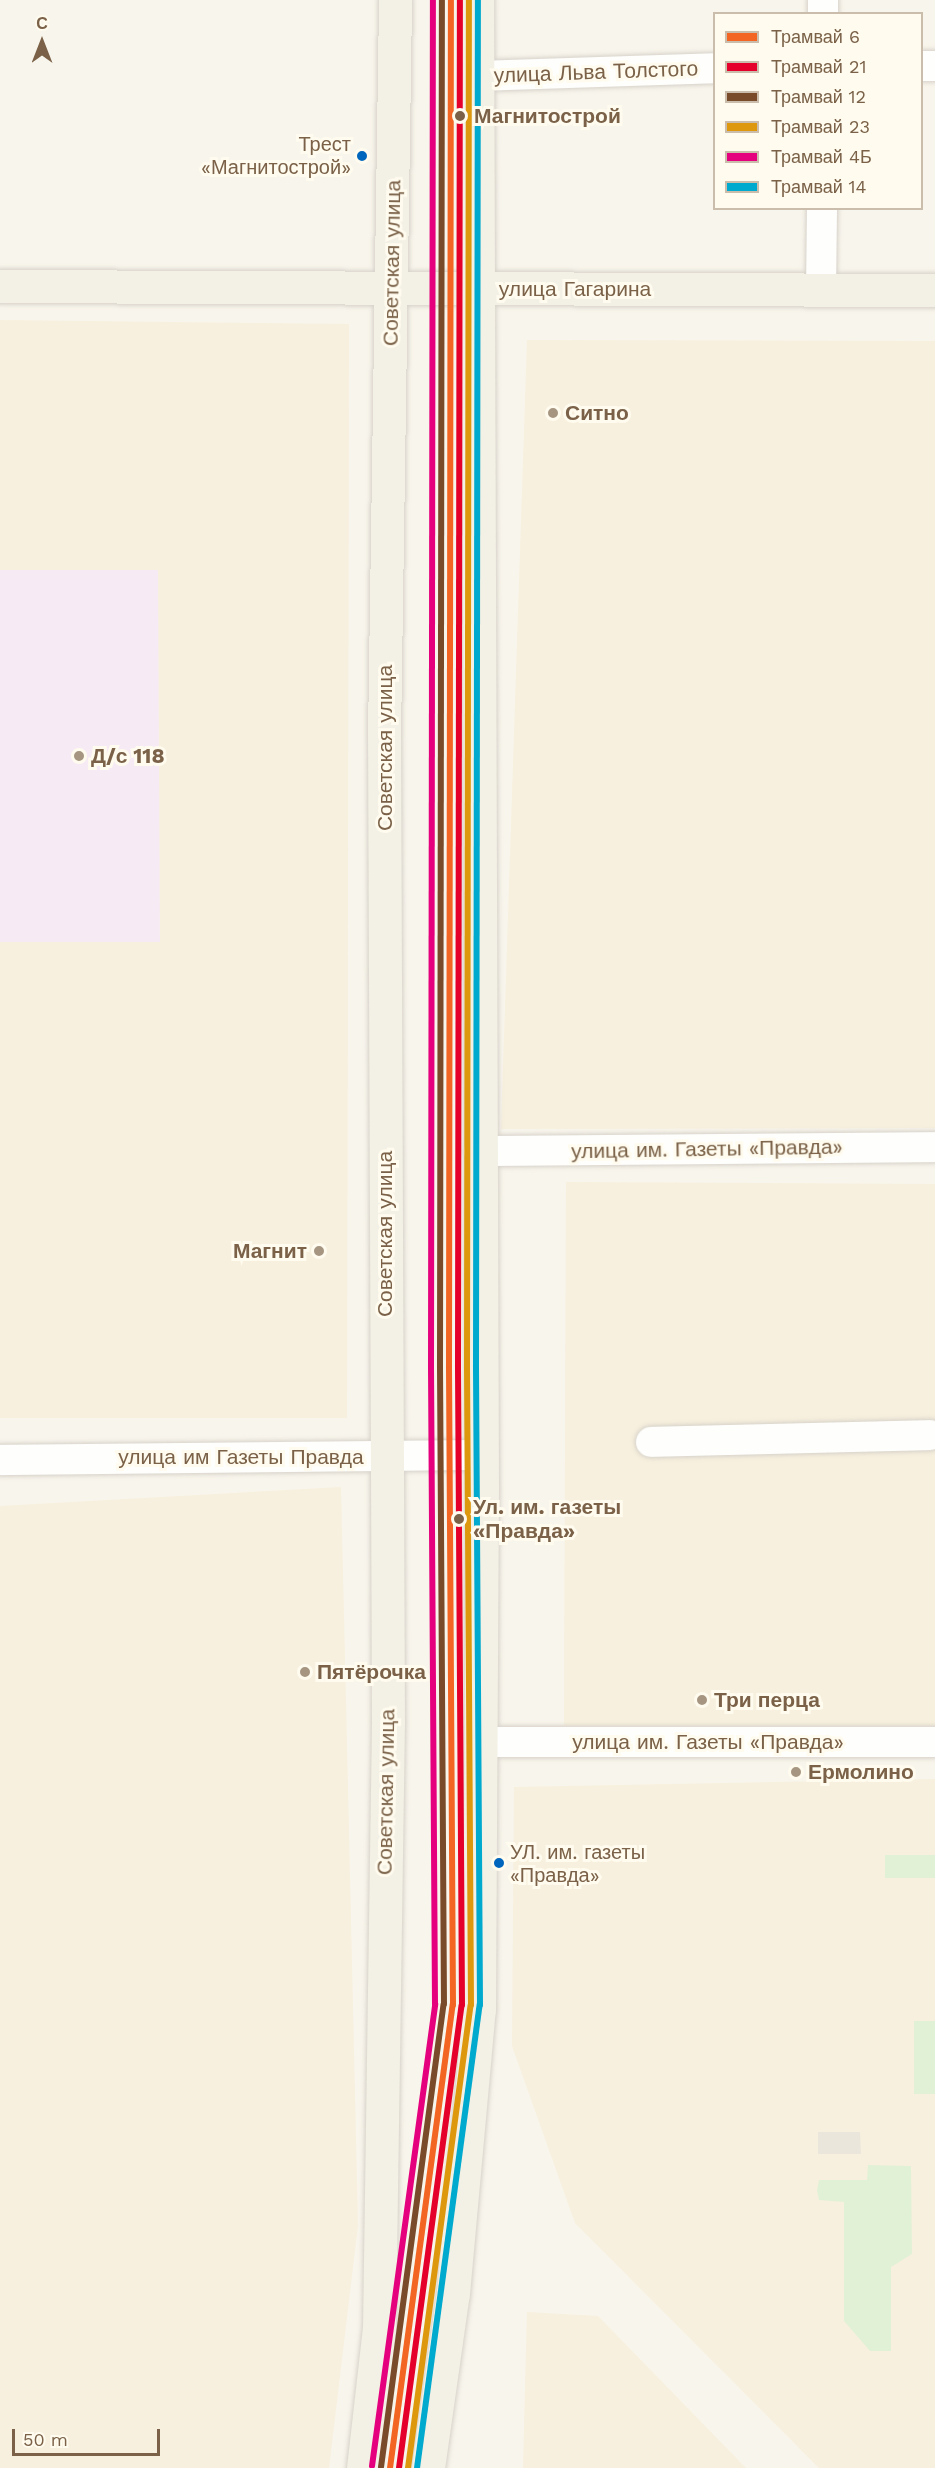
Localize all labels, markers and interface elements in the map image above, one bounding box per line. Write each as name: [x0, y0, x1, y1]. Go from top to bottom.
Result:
north arrow: [12, 12, 72, 72]
legend: [713, 12, 923, 210]
text: С: [36, 14, 48, 33]
text: Трамвай 6: [771, 26, 860, 47]
street label: улица Льва Толстого: [493, 56, 699, 88]
text: Трамвай 21: [771, 56, 866, 77]
text: Трамвай 12: [771, 86, 866, 107]
place label: Магнитострой: [474, 103, 621, 129]
marker: Магнитострой: [451, 107, 469, 125]
text: Трамвай 23: [771, 116, 870, 137]
place label: Трест «Магнитострой»: [201, 132, 351, 179]
text: Трамвай 4Б: [771, 146, 872, 167]
marker: Трест «Магнитострой»: [356, 150, 368, 162]
text: Трамвай 14: [771, 176, 867, 197]
street label: Советская улица: [378, 180, 406, 346]
street label: улица Гагарина: [499, 276, 651, 302]
place label: Ситно: [565, 400, 629, 426]
marker: Ситно: [546, 406, 560, 420]
street label: Советская улица: [372, 665, 398, 831]
place label: Д/с 118: [91, 743, 165, 769]
marker: Д/с 118: [72, 749, 86, 763]
street label: улица им. Газеты «Правда»: [571, 1134, 843, 1164]
street label: Советская улица: [372, 1151, 398, 1317]
place label: Магнит: [233, 1238, 307, 1264]
marker: Магнит: [312, 1244, 326, 1258]
street label: улица им Газеты Правда: [118, 1444, 364, 1470]
place label: Ул. им. газеты «Правда»: [473, 1494, 621, 1544]
marker: Ул. им. газеты «Правда»: [450, 1510, 468, 1528]
place label: Пятёрочка: [317, 1659, 426, 1685]
marker: Пятёрочка: [298, 1665, 312, 1679]
place label: Три перца: [714, 1687, 820, 1713]
marker: Три перца: [695, 1693, 709, 1707]
street label: Советская улица: [372, 1709, 400, 1875]
street label: улица им. Газеты «Правда»: [572, 1729, 844, 1755]
place label: Ермолино: [808, 1759, 914, 1785]
marker: Ермолино: [789, 1765, 803, 1779]
place label: УЛ. им. газеты «Правда»: [510, 1840, 645, 1887]
marker: УЛ. им. газеты «Правда»: [493, 1857, 505, 1869]
scale bar: [15, 2417, 164, 2455]
text: 50 m: [23, 2429, 68, 2450]

